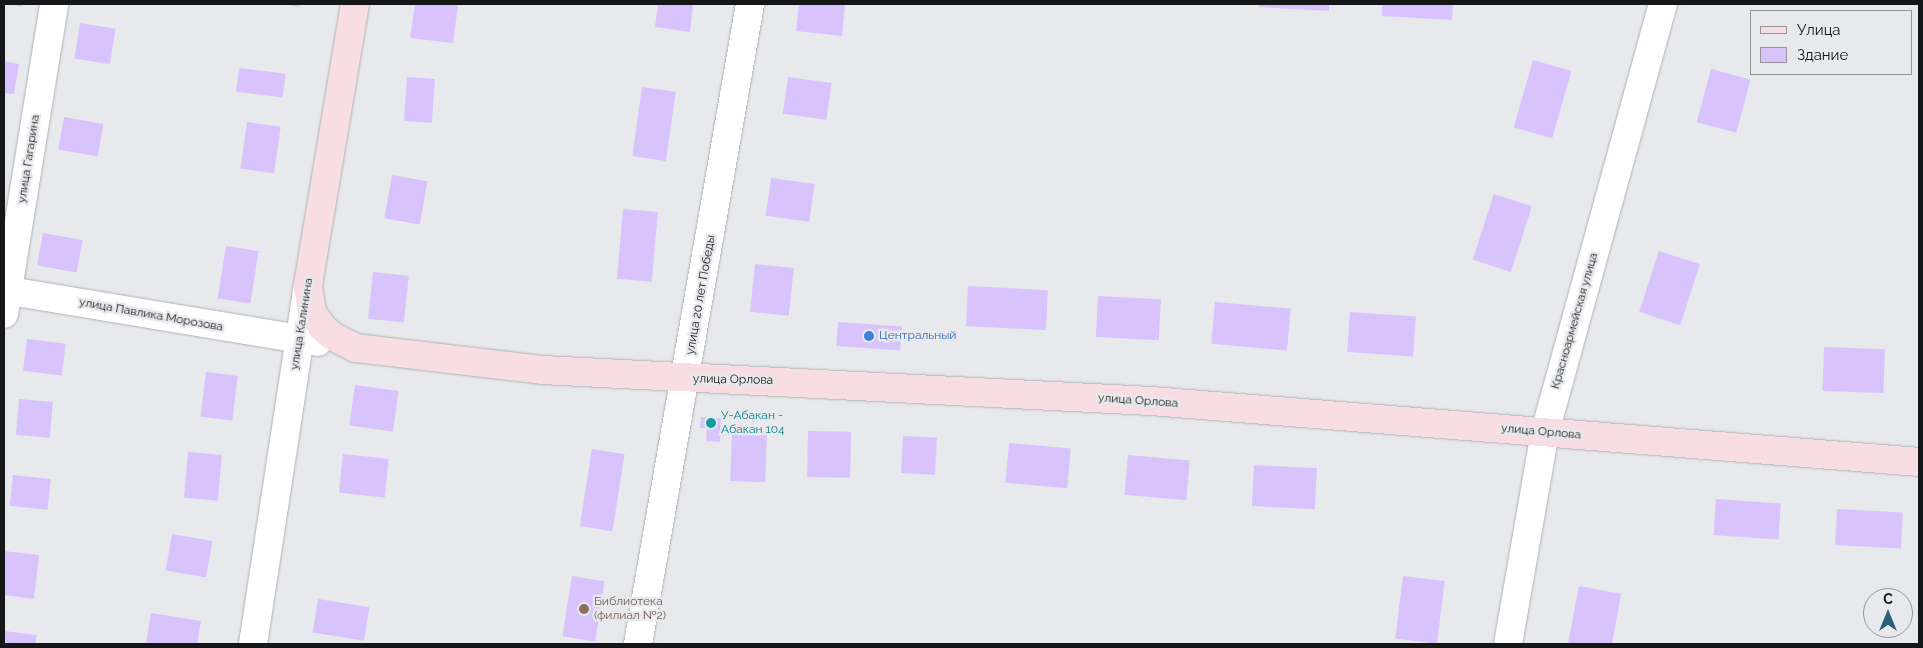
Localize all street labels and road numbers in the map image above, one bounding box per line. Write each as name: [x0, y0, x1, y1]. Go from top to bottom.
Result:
street label: улица Гагарина: [15, 114, 43, 204]
street label: улица 20 лет Победы: [683, 234, 719, 356]
street label: Красноармейская улица: [1549, 251, 1601, 391]
street label: улица Калинина: [288, 277, 316, 371]
street label: улица Павлика Морозова: [78, 295, 224, 335]
street label: улица Орлова: [693, 372, 773, 388]
street label: улица Орлова: [1097, 391, 1179, 411]
street label: улица Орлова: [1500, 421, 1582, 443]

